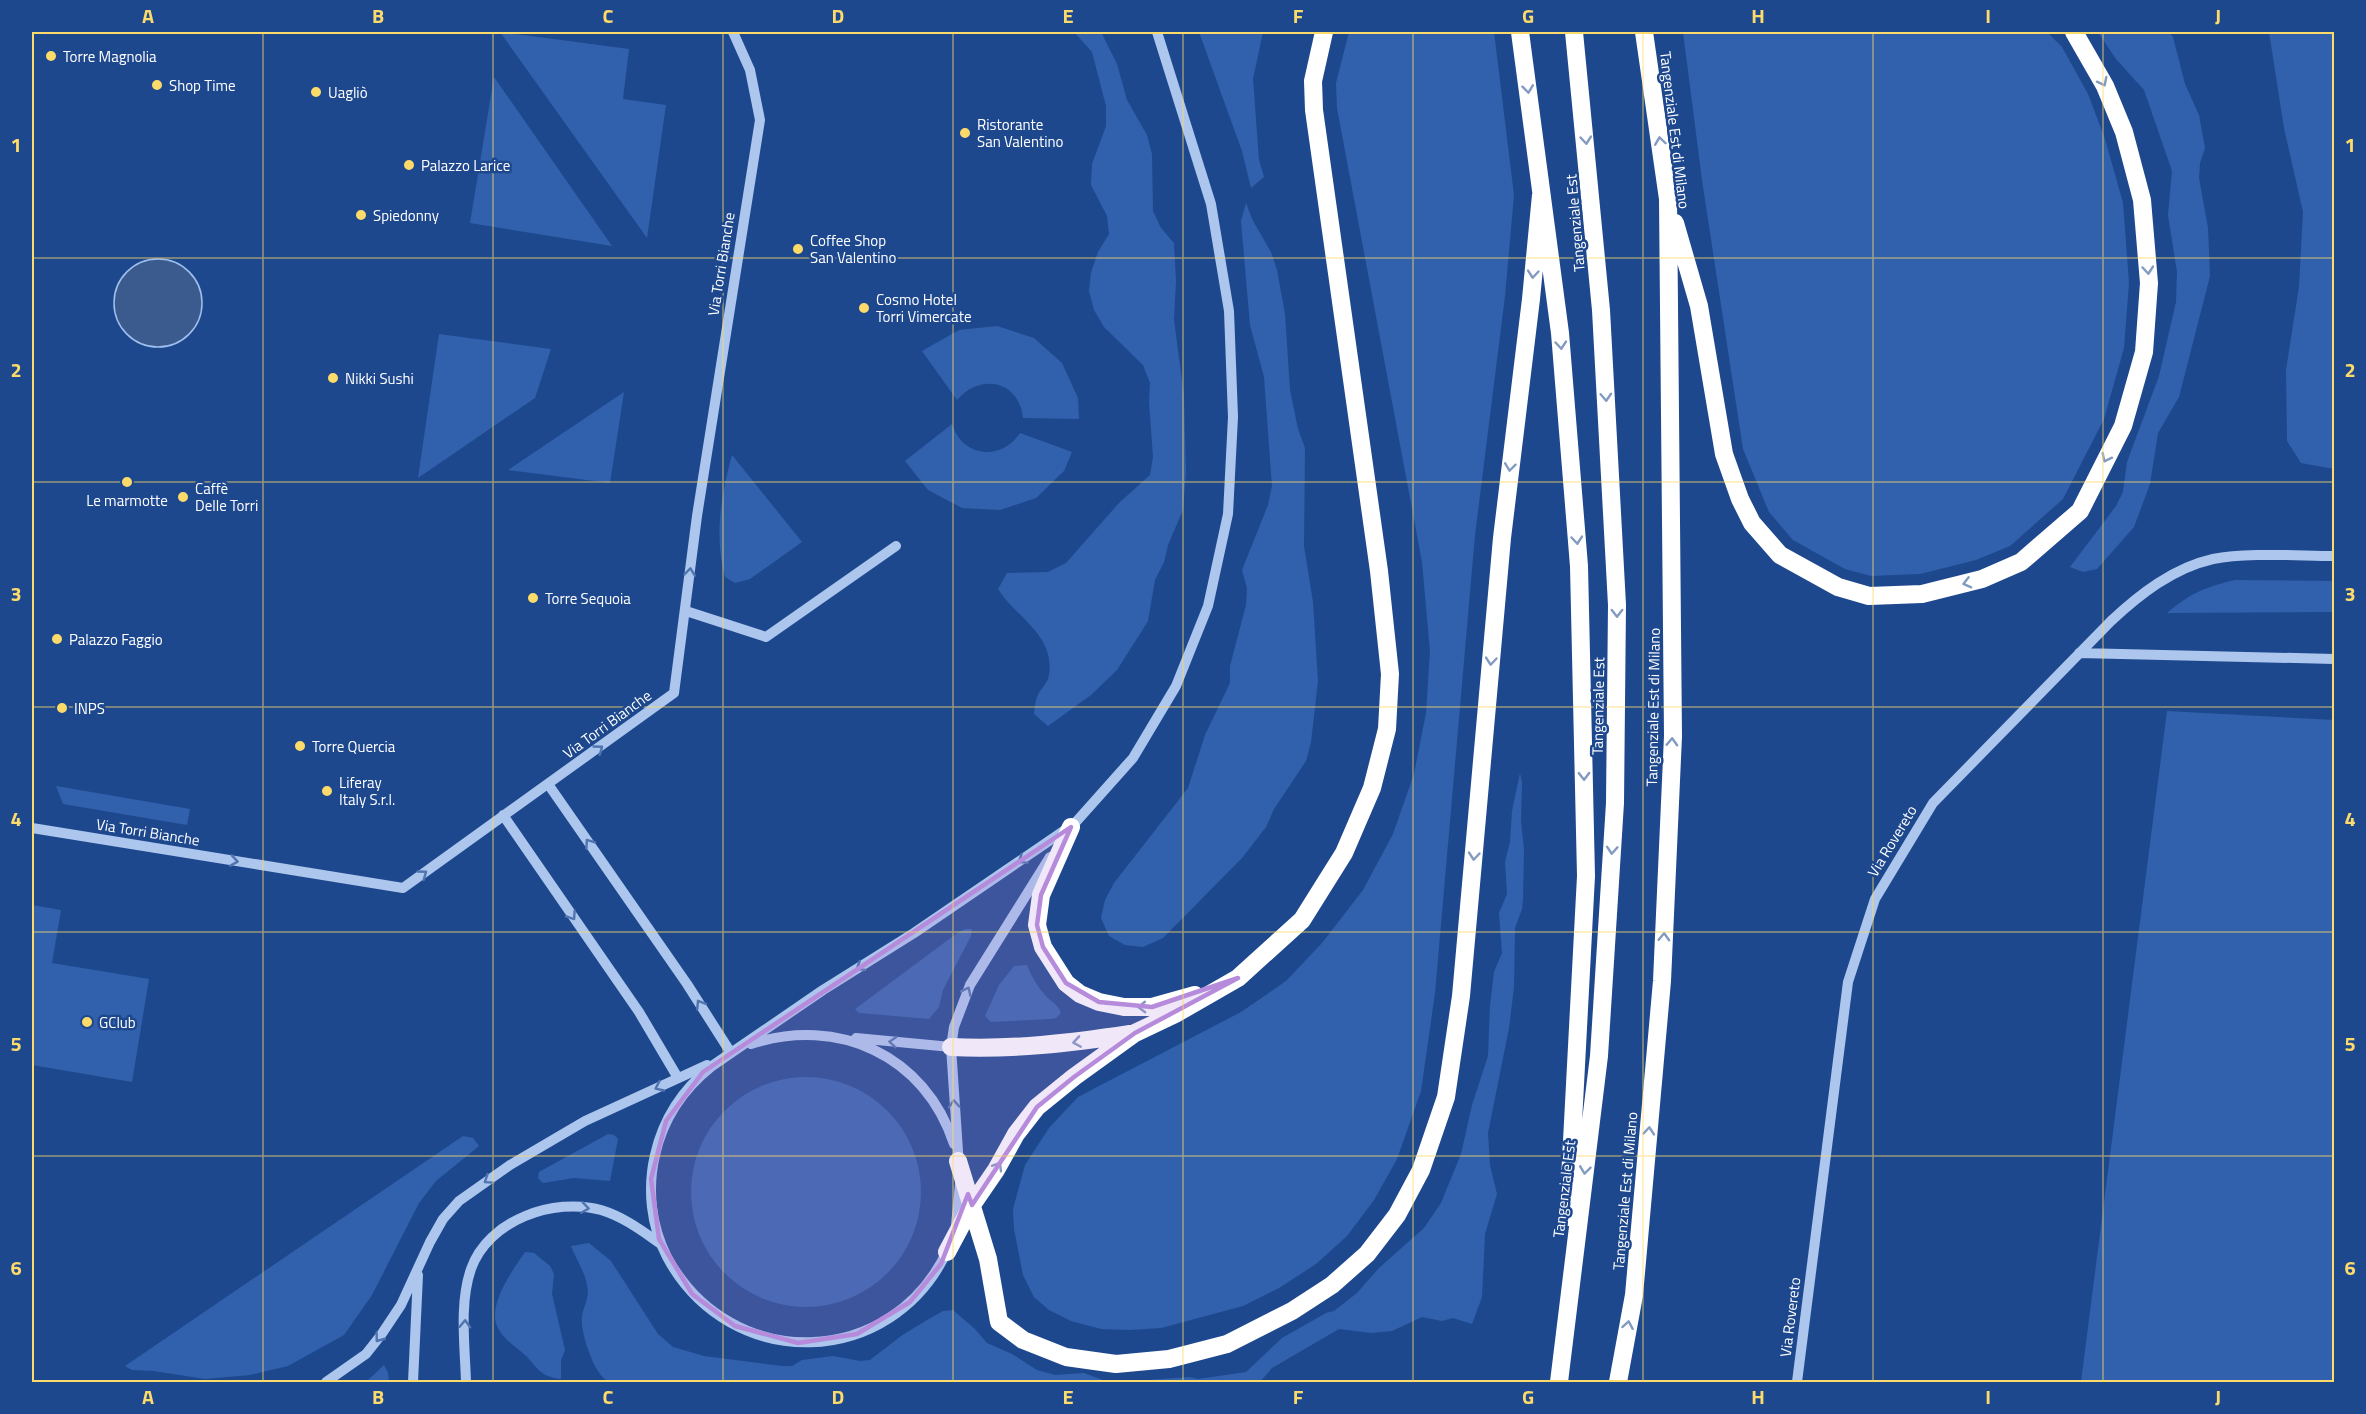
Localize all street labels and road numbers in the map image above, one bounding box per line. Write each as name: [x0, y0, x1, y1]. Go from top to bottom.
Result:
street label: Tangenziale Est di Milano: [1654, 50, 1696, 210]
street label: Tangenziale Est: [1559, 172, 1591, 273]
street label: Via Torri Bianche: [701, 211, 741, 317]
street label: Tangenziale Est di Milano: [1640, 627, 1666, 787]
street label: Tangenziale Est: [1586, 656, 1610, 755]
street label: Via Torri Bianche: [558, 684, 656, 764]
street label: Via Rovereto: [1862, 801, 1923, 881]
street label: Via Torri Bianche: [95, 812, 201, 852]
street label: Tangenziale Est di Milano: [1607, 1111, 1643, 1271]
street label: Tangenziale Est: [1547, 1138, 1581, 1239]
street label: Via Rovereto: [1774, 1276, 1806, 1358]

